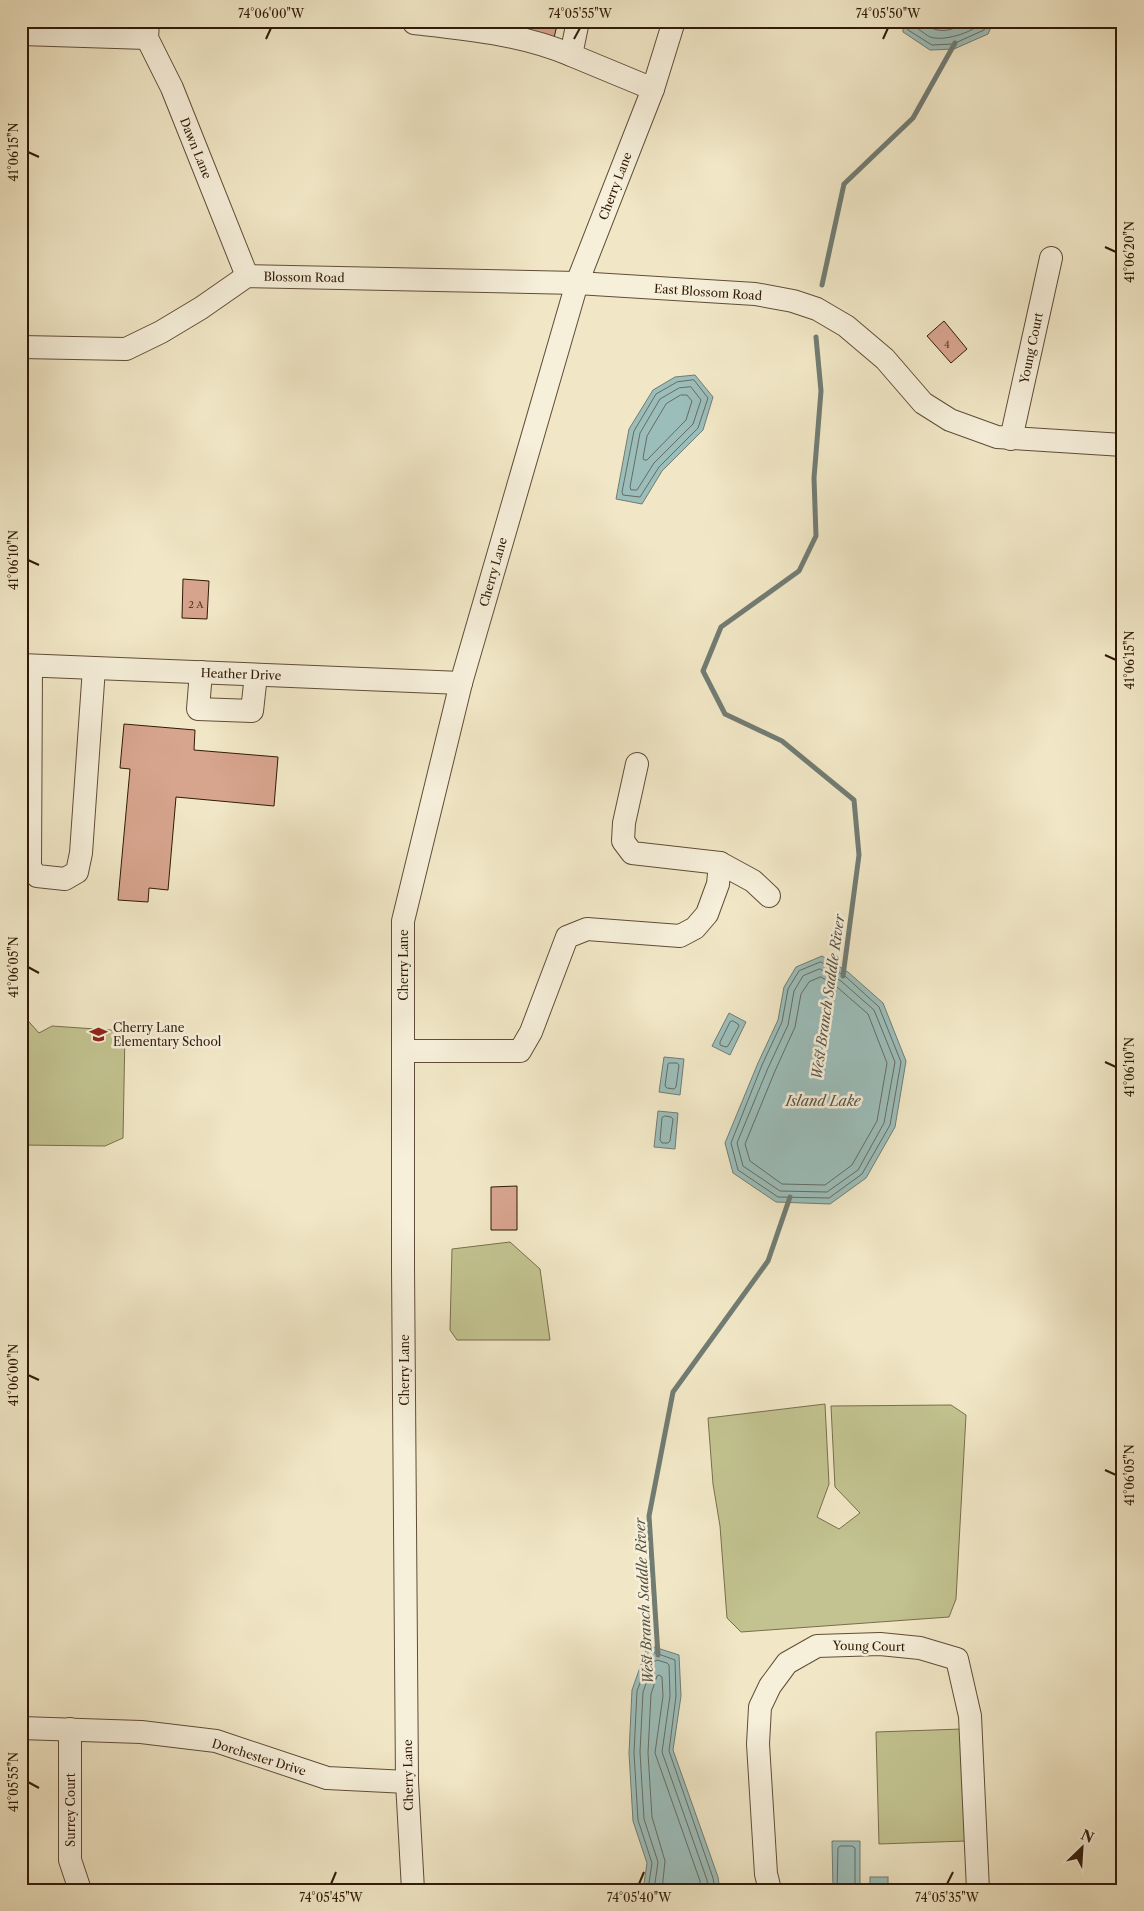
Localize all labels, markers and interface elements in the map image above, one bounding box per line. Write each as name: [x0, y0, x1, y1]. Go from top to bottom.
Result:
text: 74°06'00"W: [238, 6, 305, 21]
text: 74°05'55"W: [548, 6, 613, 21]
text: 74°05'50"W: [856, 6, 921, 21]
street label: Dawn Lane: [177, 115, 215, 181]
text: 41°06'15"N: [6, 123, 21, 181]
street label: Cherry Lane: [595, 150, 635, 222]
text: 41°06'20"N: [1122, 221, 1137, 283]
street label: Blossom Road: [263, 269, 345, 285]
street label: East Blossom Road: [653, 281, 763, 303]
street label: Young Court: [1016, 310, 1046, 386]
house number: 4: [944, 338, 950, 351]
text: 41°06'10"N: [6, 530, 21, 590]
street label: Cherry Lane: [476, 535, 510, 608]
house number: 2 A: [188, 598, 204, 611]
text: 41°06'15"N: [1122, 631, 1137, 689]
street label: Heather Drive: [200, 665, 282, 683]
water label: West Branch Saddle River: [807, 912, 849, 1081]
street label: Cherry Lane: [396, 929, 411, 1001]
text: 41°06'05"N: [6, 936, 21, 998]
place label: Cherry Lane Elementary School: [113, 1020, 222, 1049]
school or university icon: Cherry Lane Elementary School: [89, 1024, 109, 1044]
text: 41°06'10"N: [1122, 1037, 1137, 1097]
water label: Island Lake: [785, 1092, 862, 1110]
street label: Cherry Lane: [397, 1334, 412, 1406]
text: 41°06'00"N: [6, 1344, 21, 1406]
text: 41°06'05"N: [1122, 1444, 1137, 1506]
water label: West Branch Saddle River: [631, 1516, 657, 1685]
street label: Young Court: [832, 1638, 906, 1654]
street label: Dorchester Drive: [210, 1736, 308, 1779]
street label: Cherry Lane: [400, 1739, 416, 1811]
text: 41°05'55"N: [6, 1752, 21, 1812]
street label: Surrey Court: [63, 1772, 78, 1847]
north arrow: [1056, 1824, 1106, 1874]
text: N: [1078, 1825, 1097, 1847]
text: 74°05'45"W: [299, 1890, 364, 1905]
text: 74°05'40"W: [607, 1890, 672, 1905]
text: 74°05'35"W: [915, 1890, 980, 1905]

